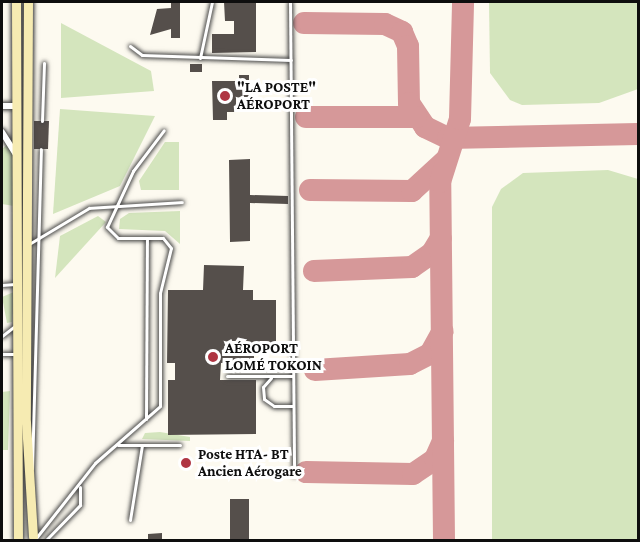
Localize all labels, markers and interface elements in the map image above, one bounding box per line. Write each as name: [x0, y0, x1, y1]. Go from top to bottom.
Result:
place label: "LA POSTE" AÉROPORT: [237, 78, 316, 113]
marker: "LA POSTE" AÉROPORT: [218, 89, 232, 103]
place label: AÉROPORT LOMÉ TOKOIN: [225, 339, 322, 374]
marker: AÉROPORT LOMÉ TOKOIN: [206, 350, 220, 364]
place label: Poste HTA- BT Ancien Aérogare: [198, 445, 302, 480]
marker: Poste HTA- BT Ancien Aérogare: [179, 456, 193, 470]

